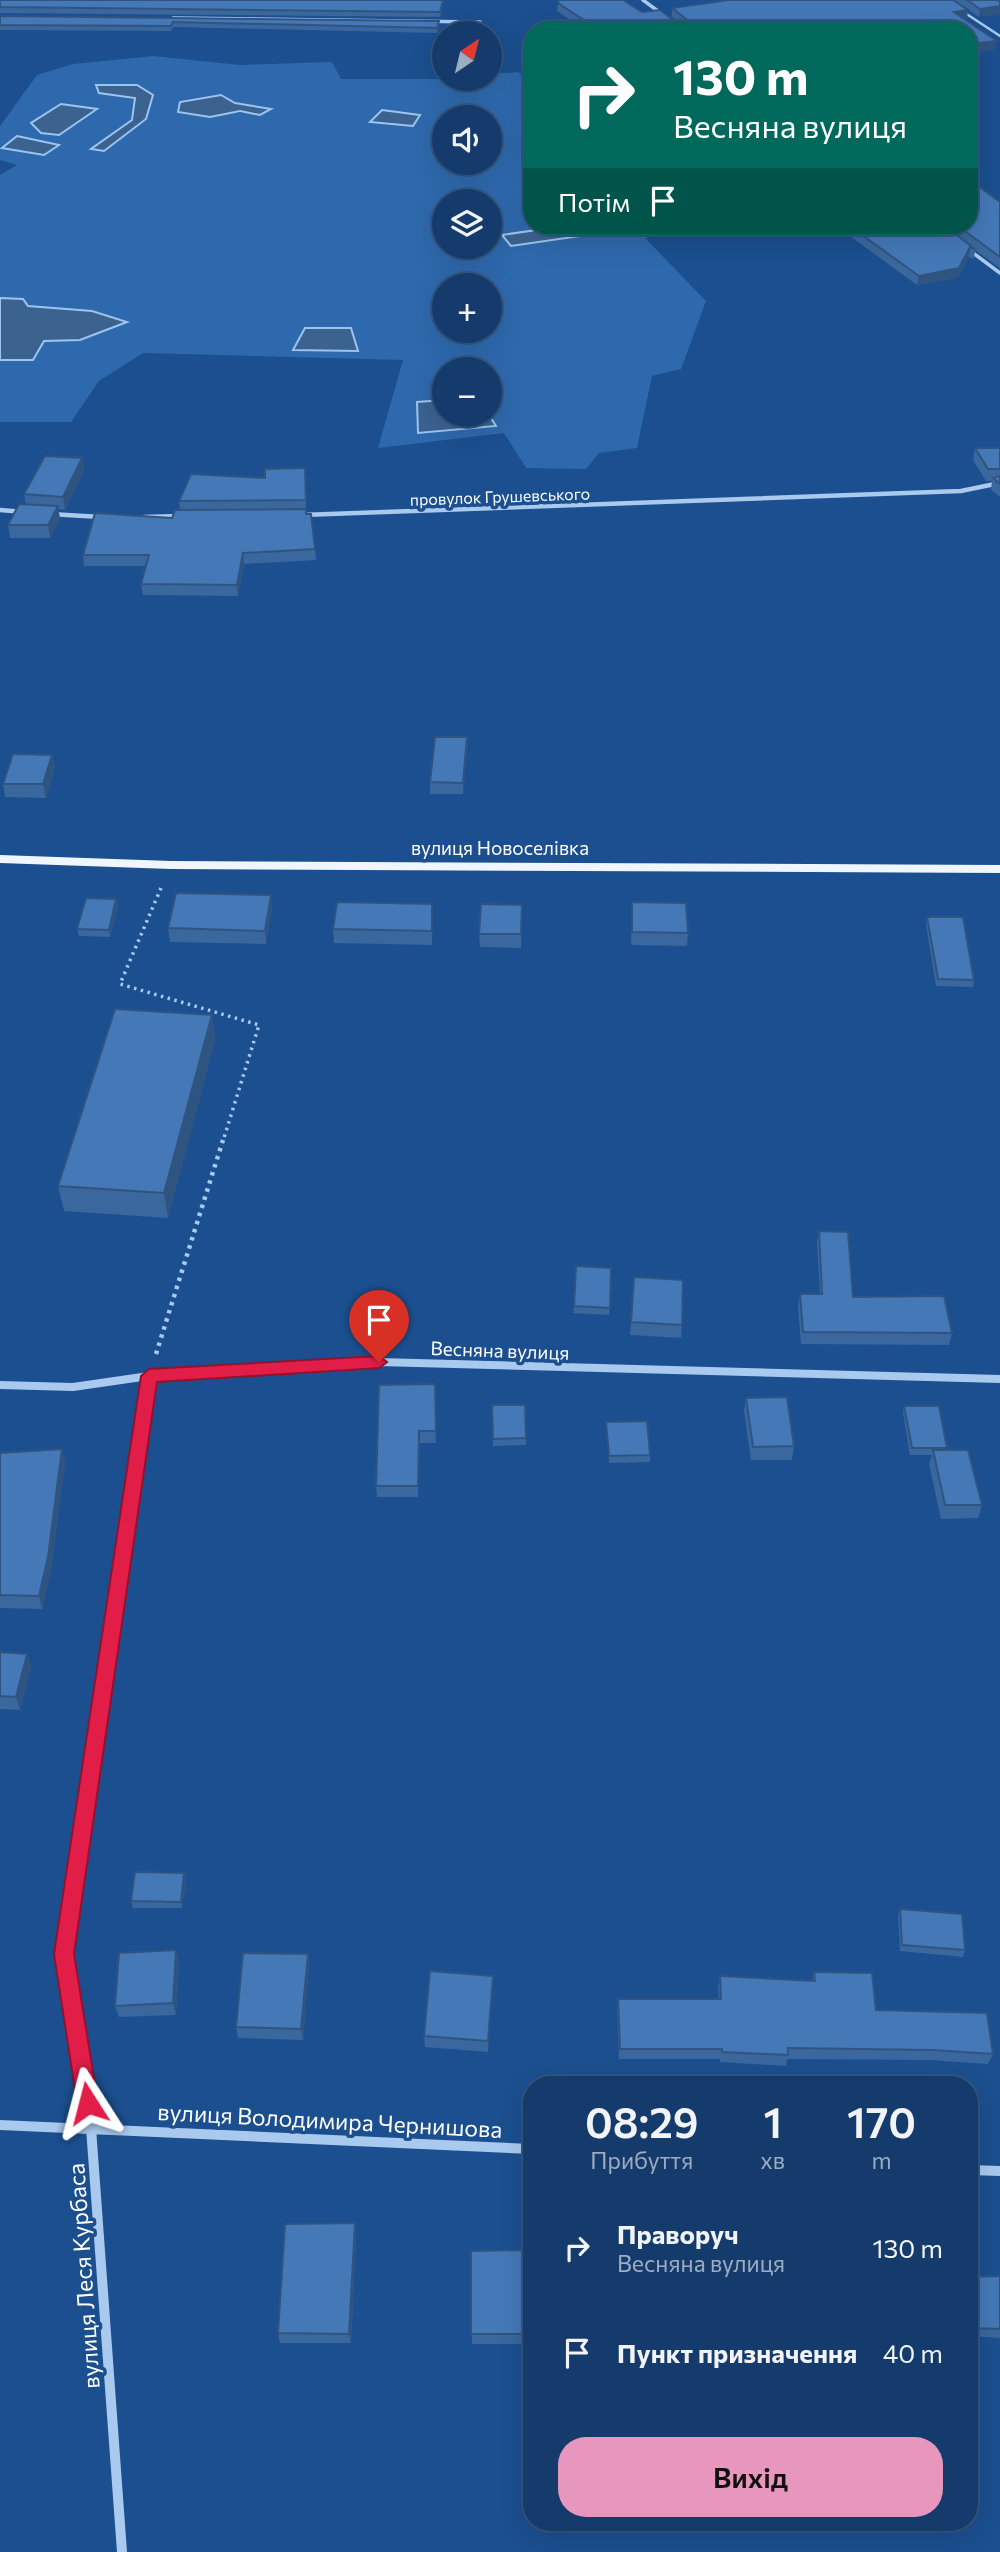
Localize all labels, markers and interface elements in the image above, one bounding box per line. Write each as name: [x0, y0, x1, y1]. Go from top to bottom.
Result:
north arrow: [432, 21, 502, 91]
map controls: [432, 21, 502, 427]
text: 130 m: [673, 45, 808, 105]
icon: right: [558, 49, 649, 140]
button: sound: [432, 105, 502, 175]
text: Весняна вулиця: [673, 105, 907, 145]
icon: arrive: [644, 182, 682, 220]
text: Потім: [558, 186, 630, 217]
button: layers: [432, 189, 502, 259]
button: +: [432, 273, 502, 343]
button: −: [432, 357, 502, 427]
street label: провулок Грушевського: [410, 483, 590, 509]
street label: вулиця Новоселівка: [411, 836, 589, 859]
pin: [349, 1290, 409, 1362]
icon: arrive: [360, 1301, 398, 1339]
street label: Весняна вулиця: [430, 1336, 570, 1364]
position arrow: [51, 2066, 125, 2140]
text: 08:29: [585, 2095, 699, 2147]
text: 1: [763, 2095, 782, 2147]
text: 170: [847, 2095, 916, 2147]
street label: вулиця Володимира Чернишова: [157, 2097, 503, 2143]
text: Прибуття: [590, 2146, 693, 2174]
text: хв: [761, 2146, 785, 2174]
text: m: [871, 2146, 892, 2174]
street label: вулиця Леся Курбаса: [61, 2162, 105, 2390]
text: Праворуч: [617, 2218, 739, 2249]
icon: right: [558, 2229, 596, 2267]
text: 130 m: [872, 2232, 943, 2263]
text: Весняна вулиця: [617, 2249, 785, 2277]
icon: arrive: [558, 2334, 596, 2372]
text: Пункт призначення: [617, 2337, 857, 2368]
text: 40 m: [883, 2337, 943, 2368]
button: Вихід: [558, 2437, 943, 2517]

